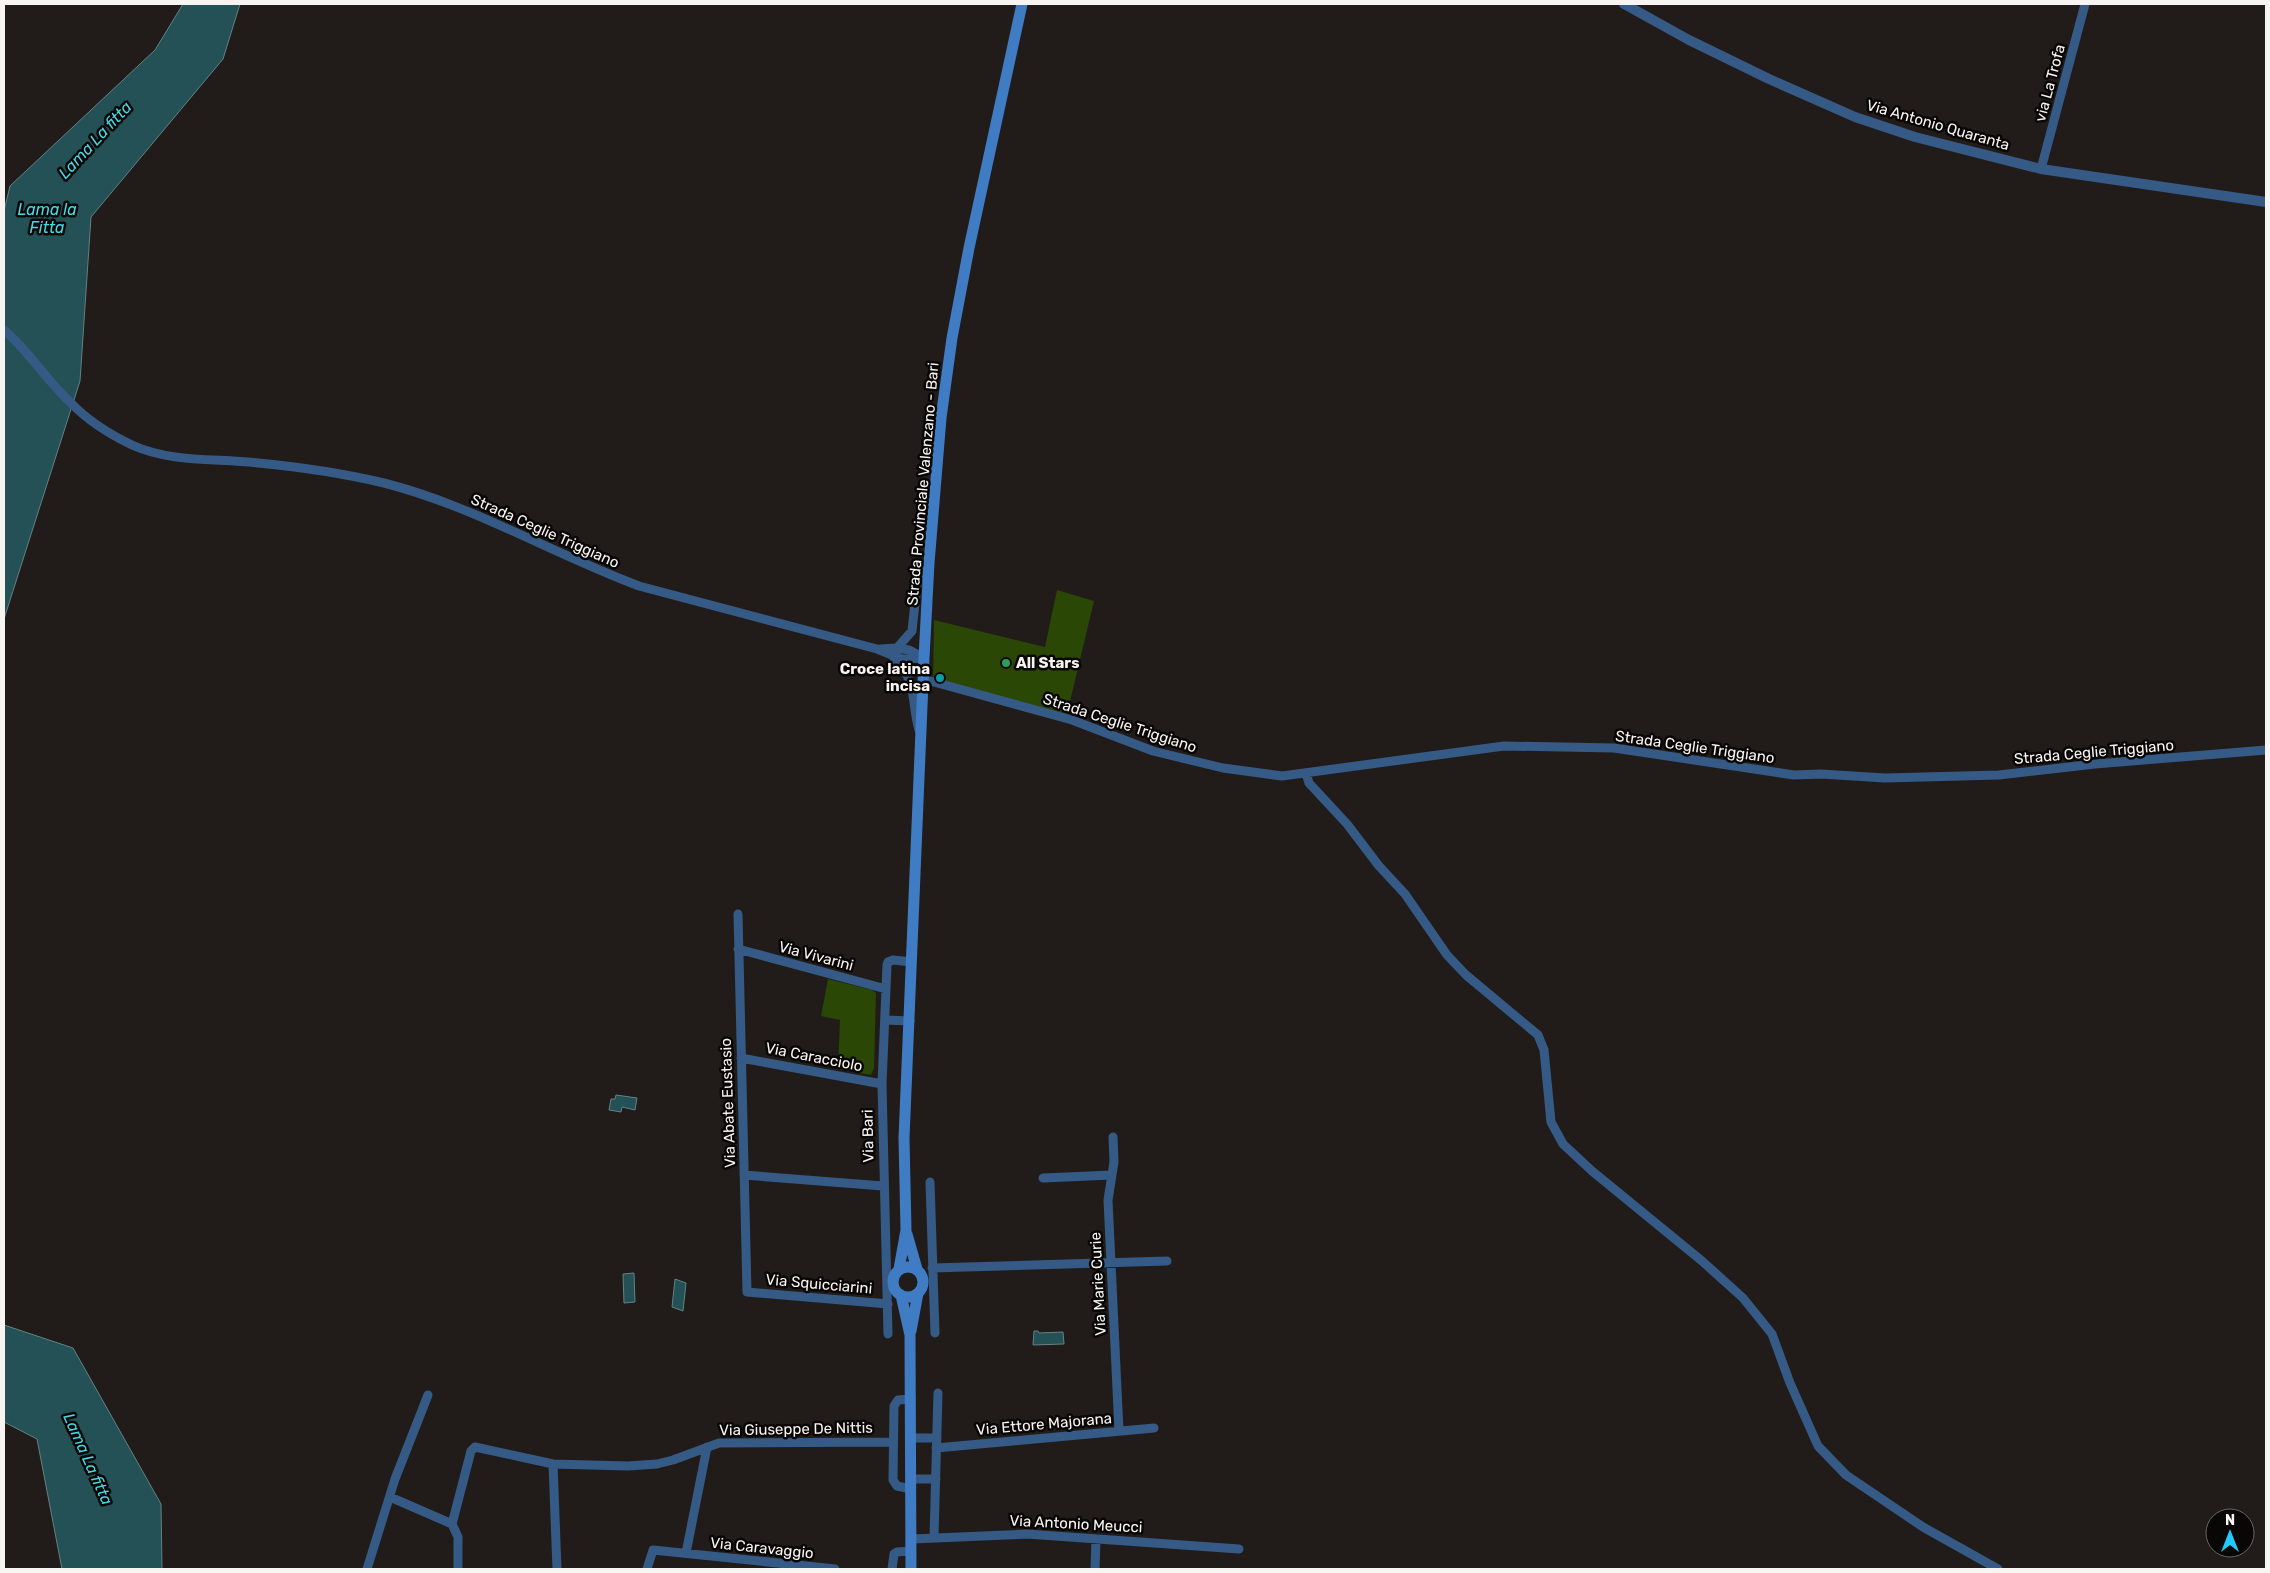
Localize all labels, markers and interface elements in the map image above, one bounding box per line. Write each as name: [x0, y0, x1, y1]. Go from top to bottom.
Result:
street label: via La Trofa: [2031, 42, 2069, 124]
street label: Via Antonio Quaranta: [1864, 96, 2012, 154]
water label: Lama La fitta: [55, 98, 135, 182]
water label: Lama la Fitta: [17, 200, 77, 237]
street label: Strada Provinciale Valenzano - Bari: [903, 362, 943, 606]
street label: Strada Ceglie Triggiano: [468, 490, 622, 572]
place label: All Stars: [1016, 654, 1079, 672]
marker: All Stars: [1000, 657, 1012, 669]
place label: Croce latina incisa: [840, 660, 930, 695]
marker: Croce latina incisa: [934, 672, 946, 684]
street label: Strada Ceglie Triggiano: [1041, 690, 1199, 756]
street label: Strada Ceglie Triggiano: [1614, 727, 1776, 767]
street label: Strada Ceglie Triggiano: [2013, 736, 2175, 768]
street label: Via Vivarini: [777, 937, 855, 975]
street label: Via Abate Eustasio: [717, 1038, 739, 1168]
street label: Via Caracciolo: [764, 1039, 864, 1075]
street label: Via Bari: [859, 1109, 877, 1163]
street label: Via Marie Curie: [1086, 1232, 1110, 1336]
street label: Via Squicciarini: [765, 1270, 873, 1298]
street label: Via Ettore Majorana: [975, 1409, 1113, 1439]
water label: Lama La fitta: [59, 1410, 117, 1508]
street label: Via Giuseppe De Nittis: [719, 1419, 873, 1439]
north arrow: [2205, 1508, 2255, 1558]
street label: Via Antonio Meucci: [1009, 1512, 1143, 1536]
text: N: [2225, 1512, 2235, 1529]
street label: Via Caravaggio: [709, 1534, 815, 1562]

